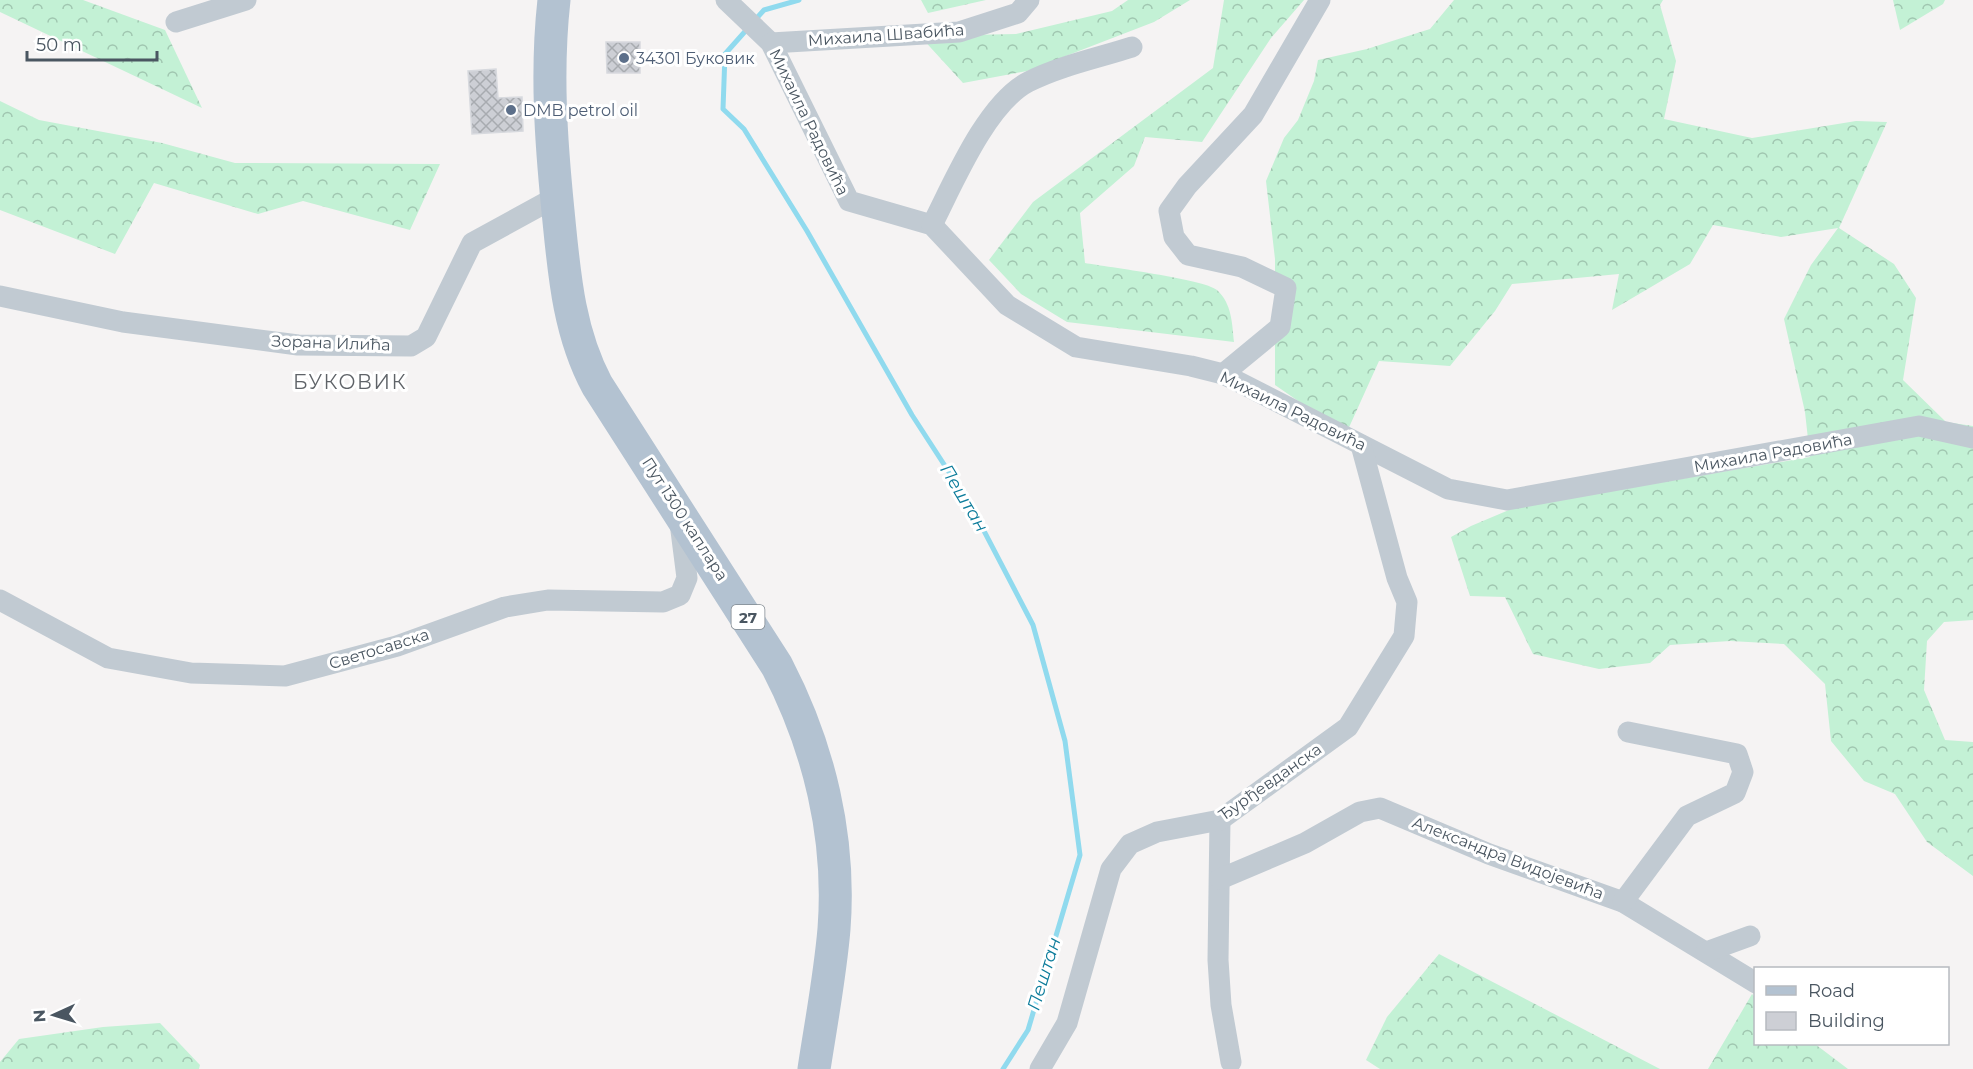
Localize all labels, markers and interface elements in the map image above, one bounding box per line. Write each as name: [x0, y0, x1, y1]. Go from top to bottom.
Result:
street label: Михаила Швабића: [807, 20, 965, 50]
scale bar: [27, 24, 158, 62]
text: 50 m: [36, 34, 82, 56]
street label: Михаила Радовића: [765, 46, 853, 198]
place label: 34301 Буковик: [636, 49, 755, 68]
marker: 34301 Буковик: [617, 51, 631, 65]
place label: DMB petrol oil: [523, 101, 638, 120]
marker: DMB petrol oil: [504, 103, 518, 117]
street label: Зорана Илића: [271, 331, 391, 355]
street label: Михаила Радовића: [1217, 367, 1369, 455]
district label: БУКОВИК: [293, 370, 407, 394]
street label: Михаила Радовића: [1692, 430, 1854, 476]
street label: Пут 1300 каплара: [638, 454, 732, 584]
water label: Пештан: [935, 460, 993, 536]
road number: 27: [732, 605, 764, 629]
street label: Светосавска: [327, 625, 431, 673]
street label: Ђурђевданска: [1215, 739, 1325, 825]
street label: Александра Видојевића: [1410, 813, 1606, 903]
water label: Пештан: [1022, 935, 1066, 1013]
legend: [1754, 967, 1949, 1045]
text: Road: [1808, 980, 1855, 1002]
north arrow: [24, 985, 84, 1045]
text: N: [30, 1009, 49, 1023]
text: Building: [1808, 1010, 1885, 1032]

